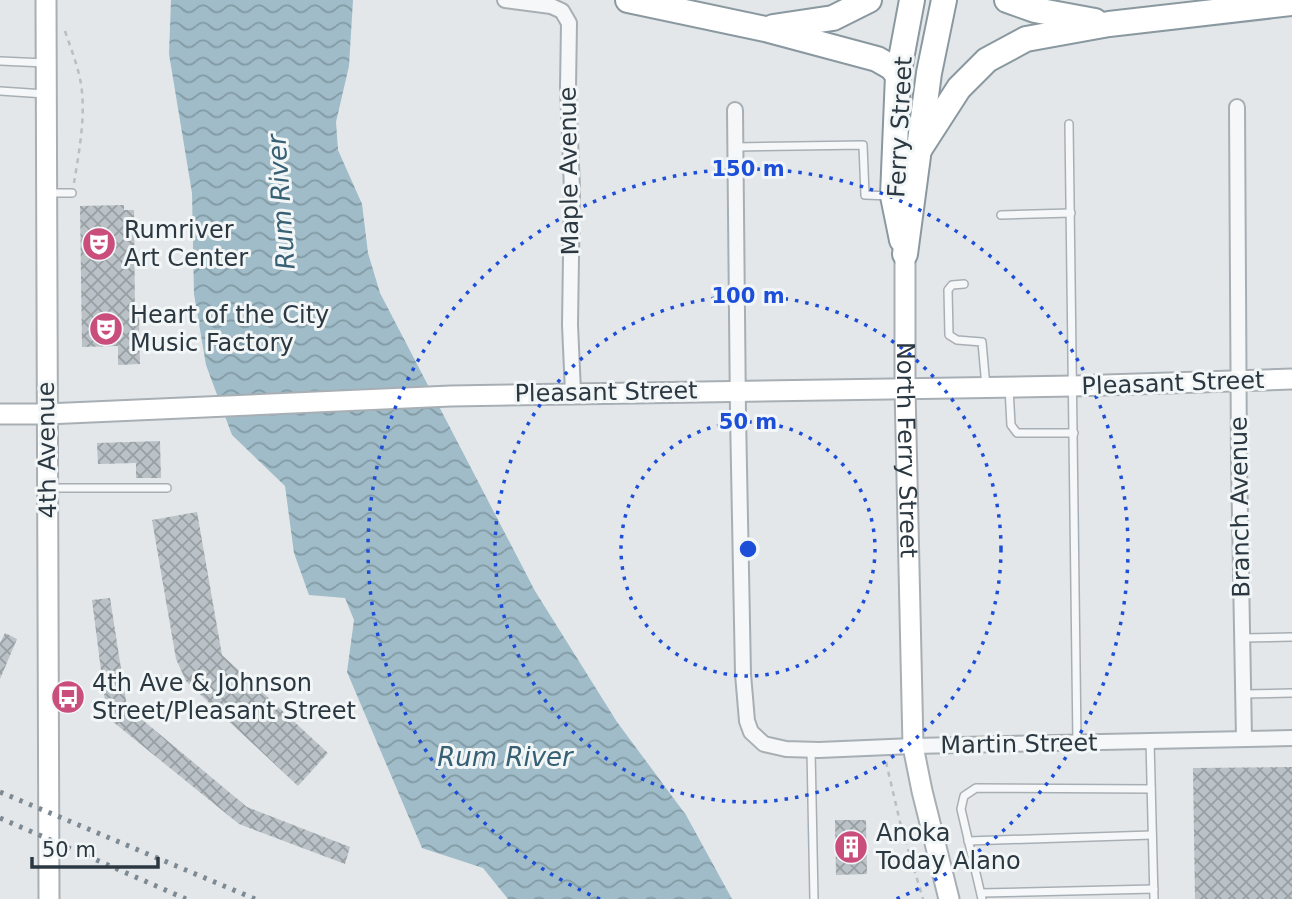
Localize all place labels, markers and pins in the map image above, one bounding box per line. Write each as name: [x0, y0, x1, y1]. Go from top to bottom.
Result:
place label: Rumriver Art Center: [124, 216, 248, 272]
theatre icon: Rumriver Art Center: [80, 225, 118, 263]
place label: Heart of the City Music Factory: [130, 301, 329, 357]
theatre icon: Heart of the City Music Factory: [87, 310, 125, 348]
centre of rings: [736, 537, 760, 561]
place label: 4th Ave & Johnson Street/Pleasant Street: [92, 669, 356, 725]
bus stop icon: 4th Ave & Johnson Street/Pleasant Street: [49, 678, 87, 716]
place label: Anoka Today Alano: [875, 819, 1021, 875]
building icon: Anoka Today Alano: [832, 828, 870, 866]

